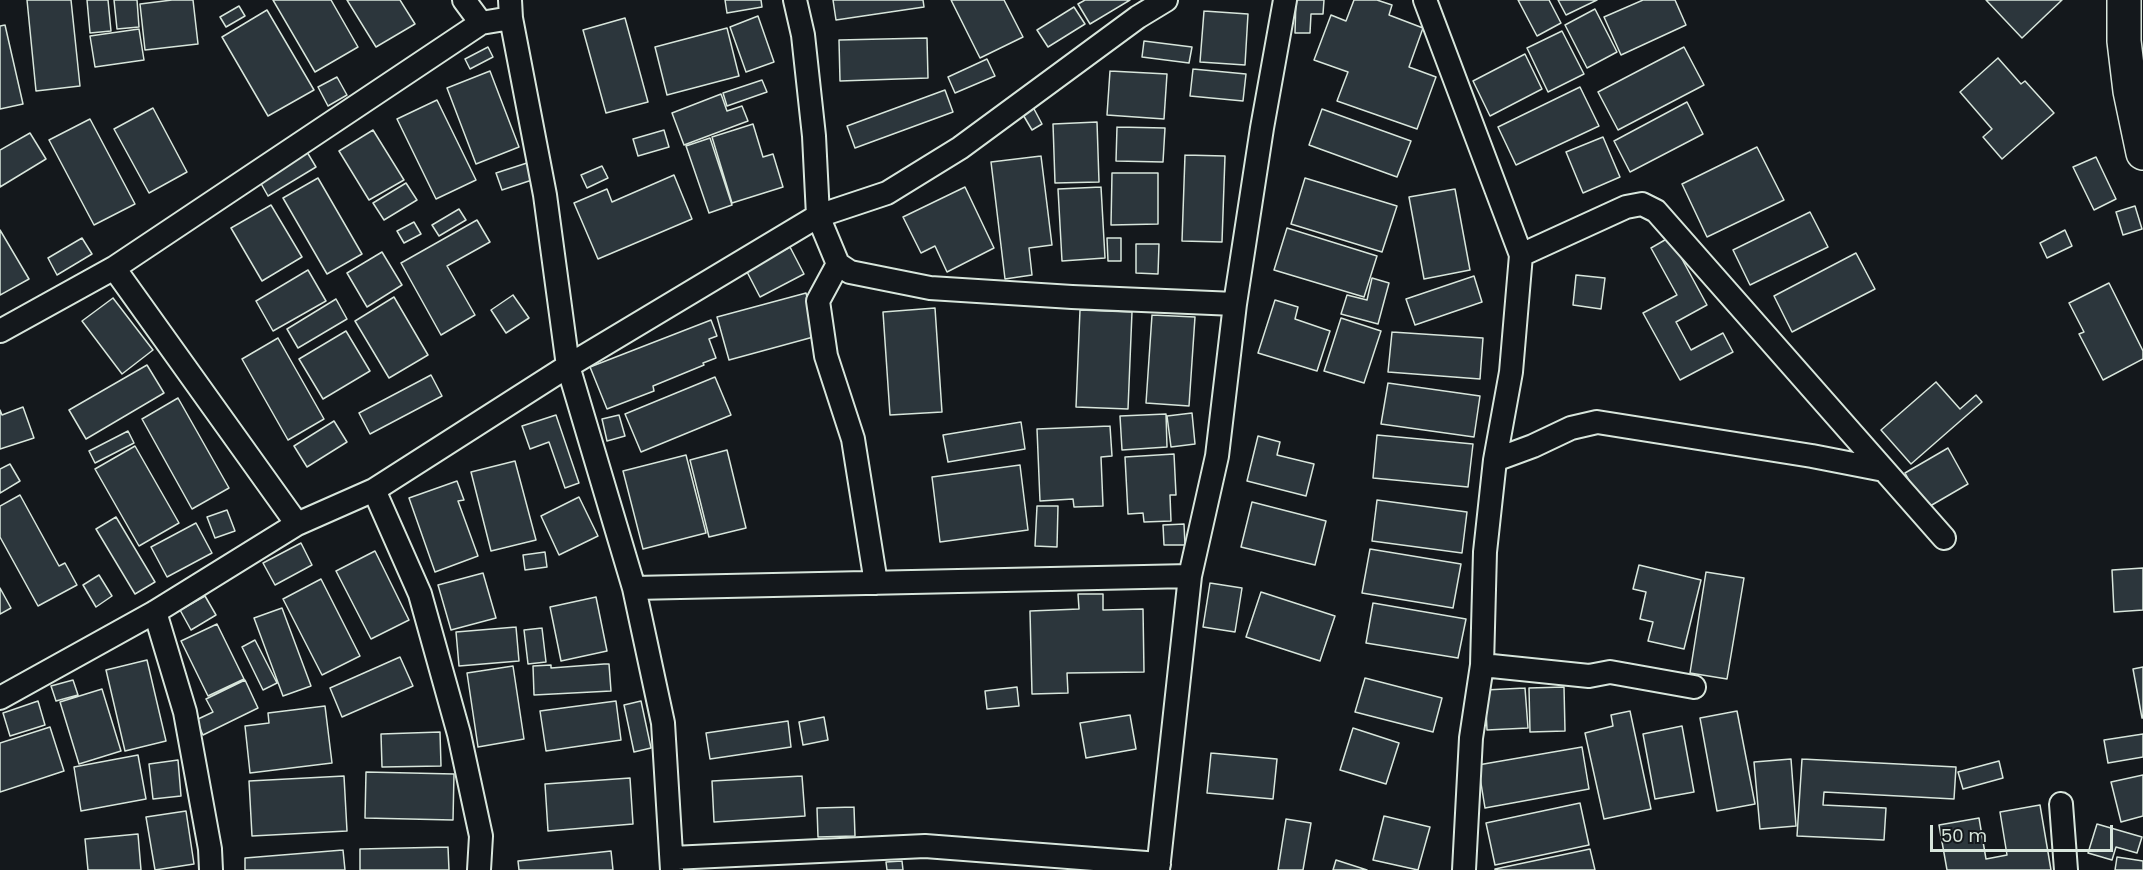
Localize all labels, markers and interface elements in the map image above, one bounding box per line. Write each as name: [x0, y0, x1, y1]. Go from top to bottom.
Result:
scale bar: [1933, 813, 2116, 851]
text: 50 m: [1941, 823, 1987, 848]

